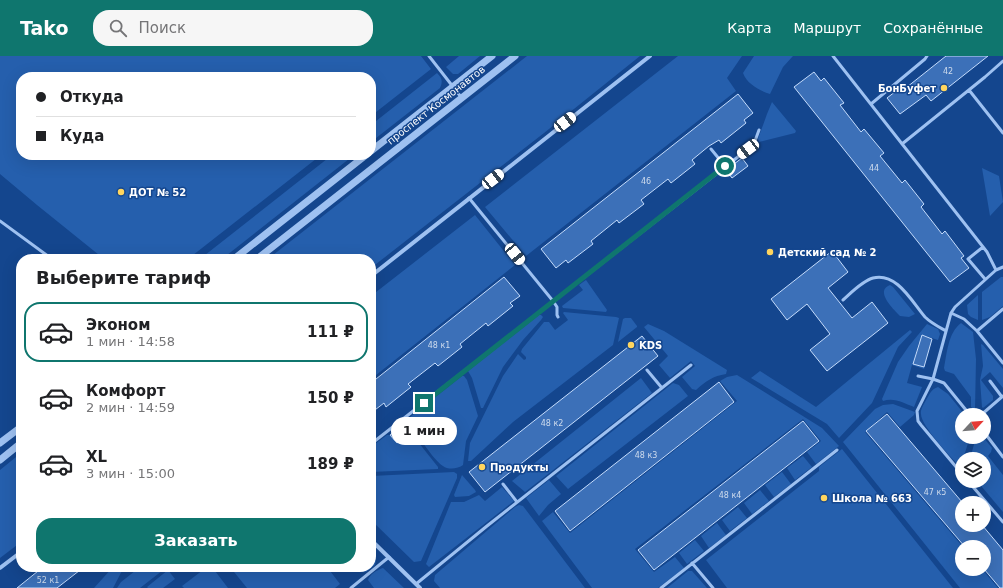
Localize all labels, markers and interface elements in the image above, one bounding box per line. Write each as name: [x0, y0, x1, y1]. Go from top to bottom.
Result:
search box: [93, 10, 373, 46]
text: Tako: [20, 17, 69, 39]
icon: search: [107, 17, 129, 39]
text: Поиск: [139, 19, 186, 37]
text: Карта: [727, 20, 771, 36]
text: Маршрут: [793, 20, 861, 36]
text: Сохранённые: [883, 20, 983, 36]
street label: проспект Космонавтов: [385, 63, 487, 147]
house number: 42: [943, 67, 953, 76]
place label: БонБуфет: [878, 83, 936, 94]
marker: БонБуфет: [939, 83, 949, 93]
text: Откуда: [60, 88, 124, 106]
car: [552, 110, 578, 134]
text: Куда: [60, 127, 104, 145]
car: [735, 137, 761, 161]
route start: [716, 157, 734, 175]
house number: 44: [869, 164, 879, 173]
car: [480, 167, 506, 191]
house number: 46: [641, 177, 651, 186]
marker: ДОТ № 52: [116, 187, 126, 197]
place label: ДОТ № 52: [129, 187, 186, 198]
car: [503, 241, 527, 267]
marker: Детский сад № 2: [765, 247, 775, 257]
place label: Детский сад № 2: [778, 247, 876, 258]
text: Выберите тариф: [36, 267, 211, 288]
icon: car: [38, 314, 74, 350]
text: Эконом: [86, 316, 150, 334]
text: 111 ₽: [307, 323, 354, 341]
text: 1 мин · 14:58: [86, 334, 175, 349]
marker: KDS: [626, 340, 636, 350]
place label: KDS: [639, 340, 662, 351]
house number: 48 к1: [428, 341, 450, 350]
icon: car: [38, 380, 74, 416]
text: Комфорт: [86, 382, 165, 400]
text: 150 ₽: [307, 389, 354, 407]
route end: [415, 394, 433, 412]
text: 2 мин · 14:59: [86, 400, 175, 415]
north arrow: [955, 408, 991, 444]
map controls: [955, 408, 991, 576]
callout: 1 мин: [391, 417, 457, 445]
house number: 48 к2: [541, 419, 563, 428]
text: 1 мин: [403, 423, 445, 438]
icon: car: [38, 446, 74, 482]
text: XL: [86, 448, 107, 466]
house number: 48 к3: [635, 451, 657, 460]
button: layers: [955, 452, 991, 488]
text: 189 ₽: [307, 455, 354, 473]
marker: Продукты: [477, 462, 487, 472]
place label: Продукты: [490, 462, 549, 473]
text: 3 мин · 15:00: [86, 466, 175, 481]
house number: 47 к5: [924, 488, 946, 497]
house number: 48 к4: [719, 491, 741, 500]
marker: Школа № 663: [819, 493, 829, 503]
place label: Школа № 663: [832, 493, 912, 504]
button: +: [955, 496, 991, 532]
button: Заказать: [36, 518, 356, 564]
button: −: [955, 540, 991, 576]
house number: 52 к1: [37, 576, 59, 585]

